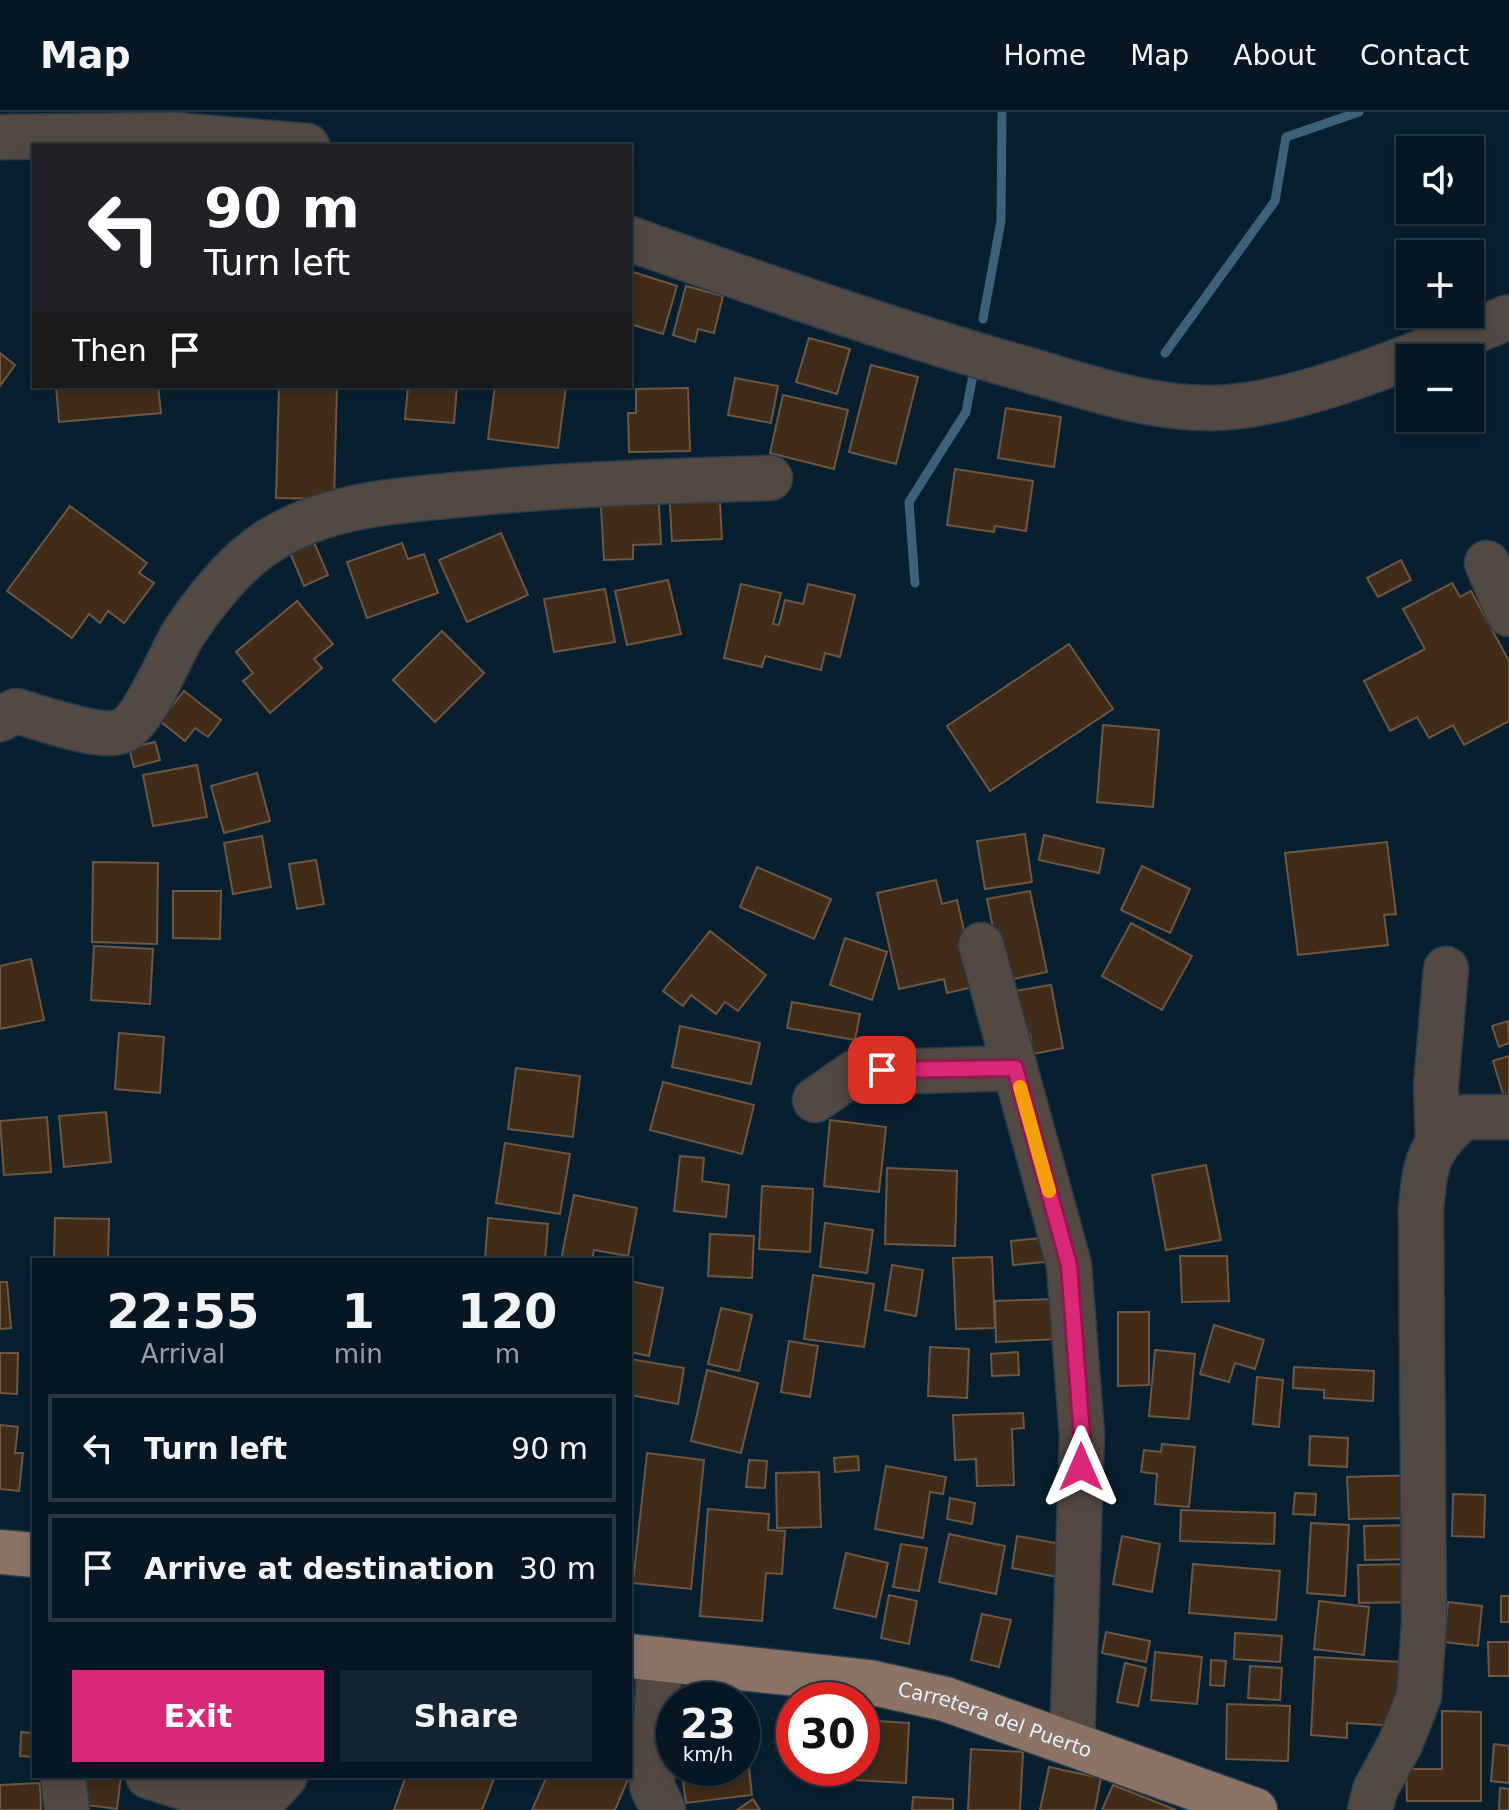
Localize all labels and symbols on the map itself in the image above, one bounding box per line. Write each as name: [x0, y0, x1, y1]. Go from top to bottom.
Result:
pin: [848, 1036, 916, 1104]
position arrow: [1039, 1425, 1123, 1509]
street label: Carretera del Puerto: [896, 1677, 1095, 1763]
speed limit sign: 30: [776, 1682, 880, 1786]

